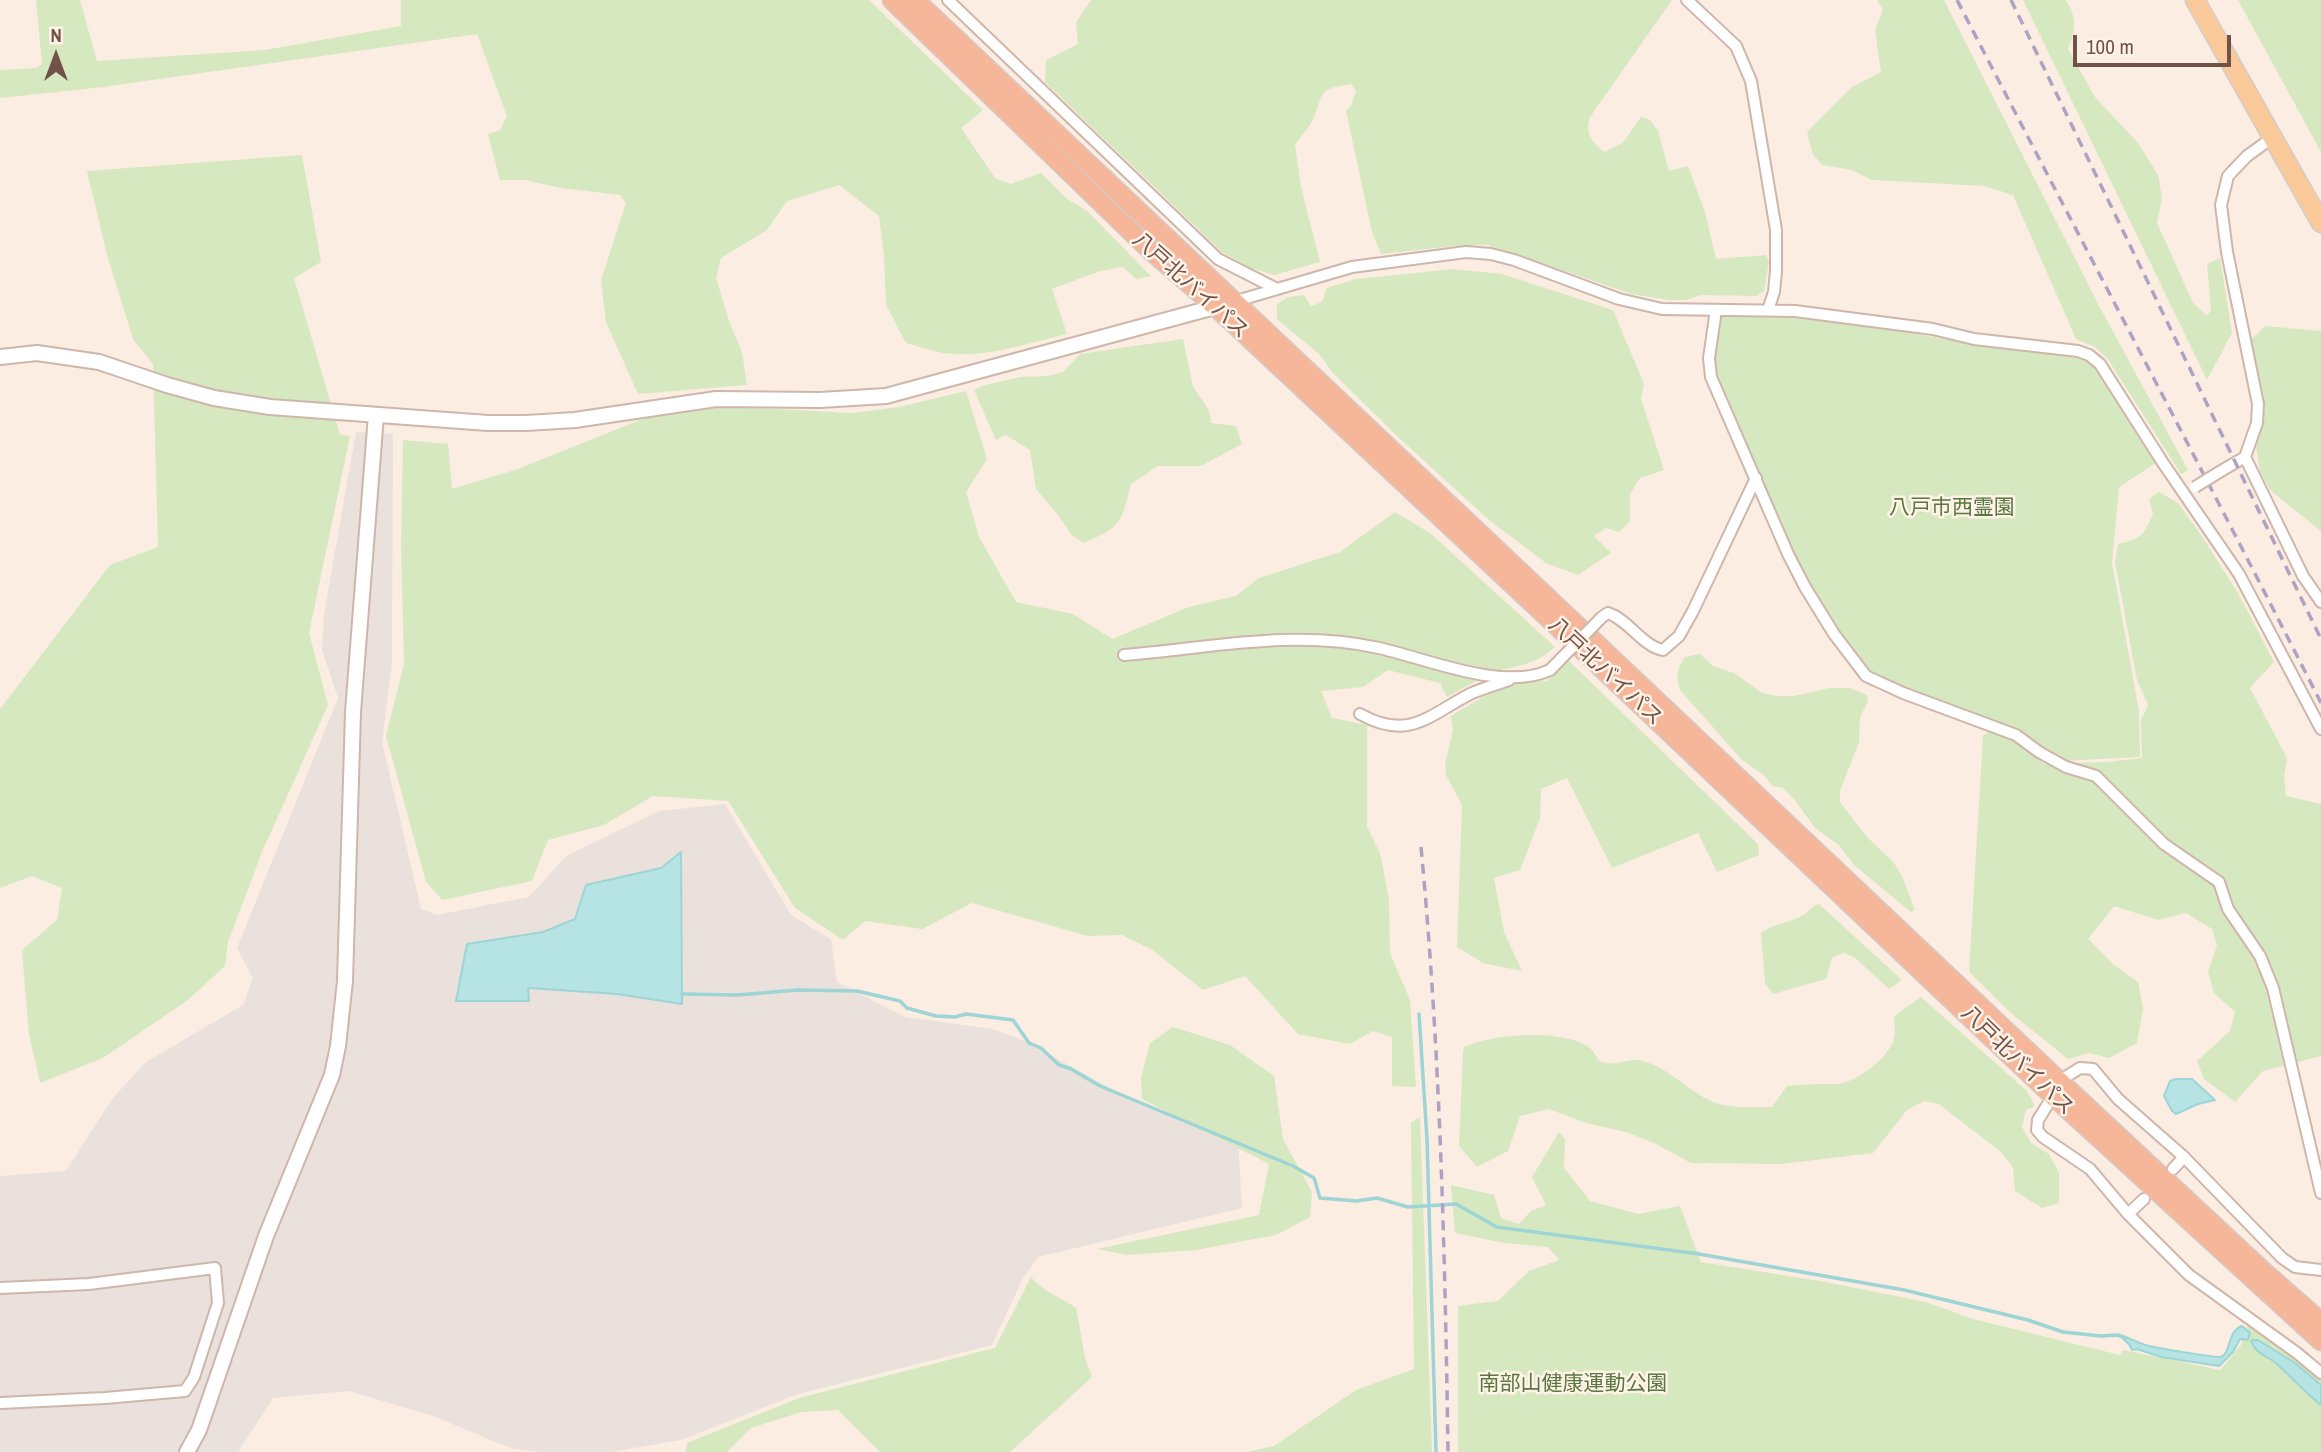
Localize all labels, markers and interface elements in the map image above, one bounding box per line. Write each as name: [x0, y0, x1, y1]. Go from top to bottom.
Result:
north arrow: [21, 21, 91, 91]
scale bar: [2076, 21, 2234, 65]
text: N: [50, 22, 62, 48]
text: 100 m: [2086, 32, 2134, 61]
street label: 八戸北バイパス: [1127, 227, 1253, 345]
park label: 八戸市西霊園: [1889, 495, 2015, 521]
street label: 八戸北バイパス: [1543, 613, 1667, 731]
street label: 八戸北バイパス: [1955, 1001, 2079, 1121]
park label: 南部山健康運動公園: [1479, 1371, 1667, 1397]

